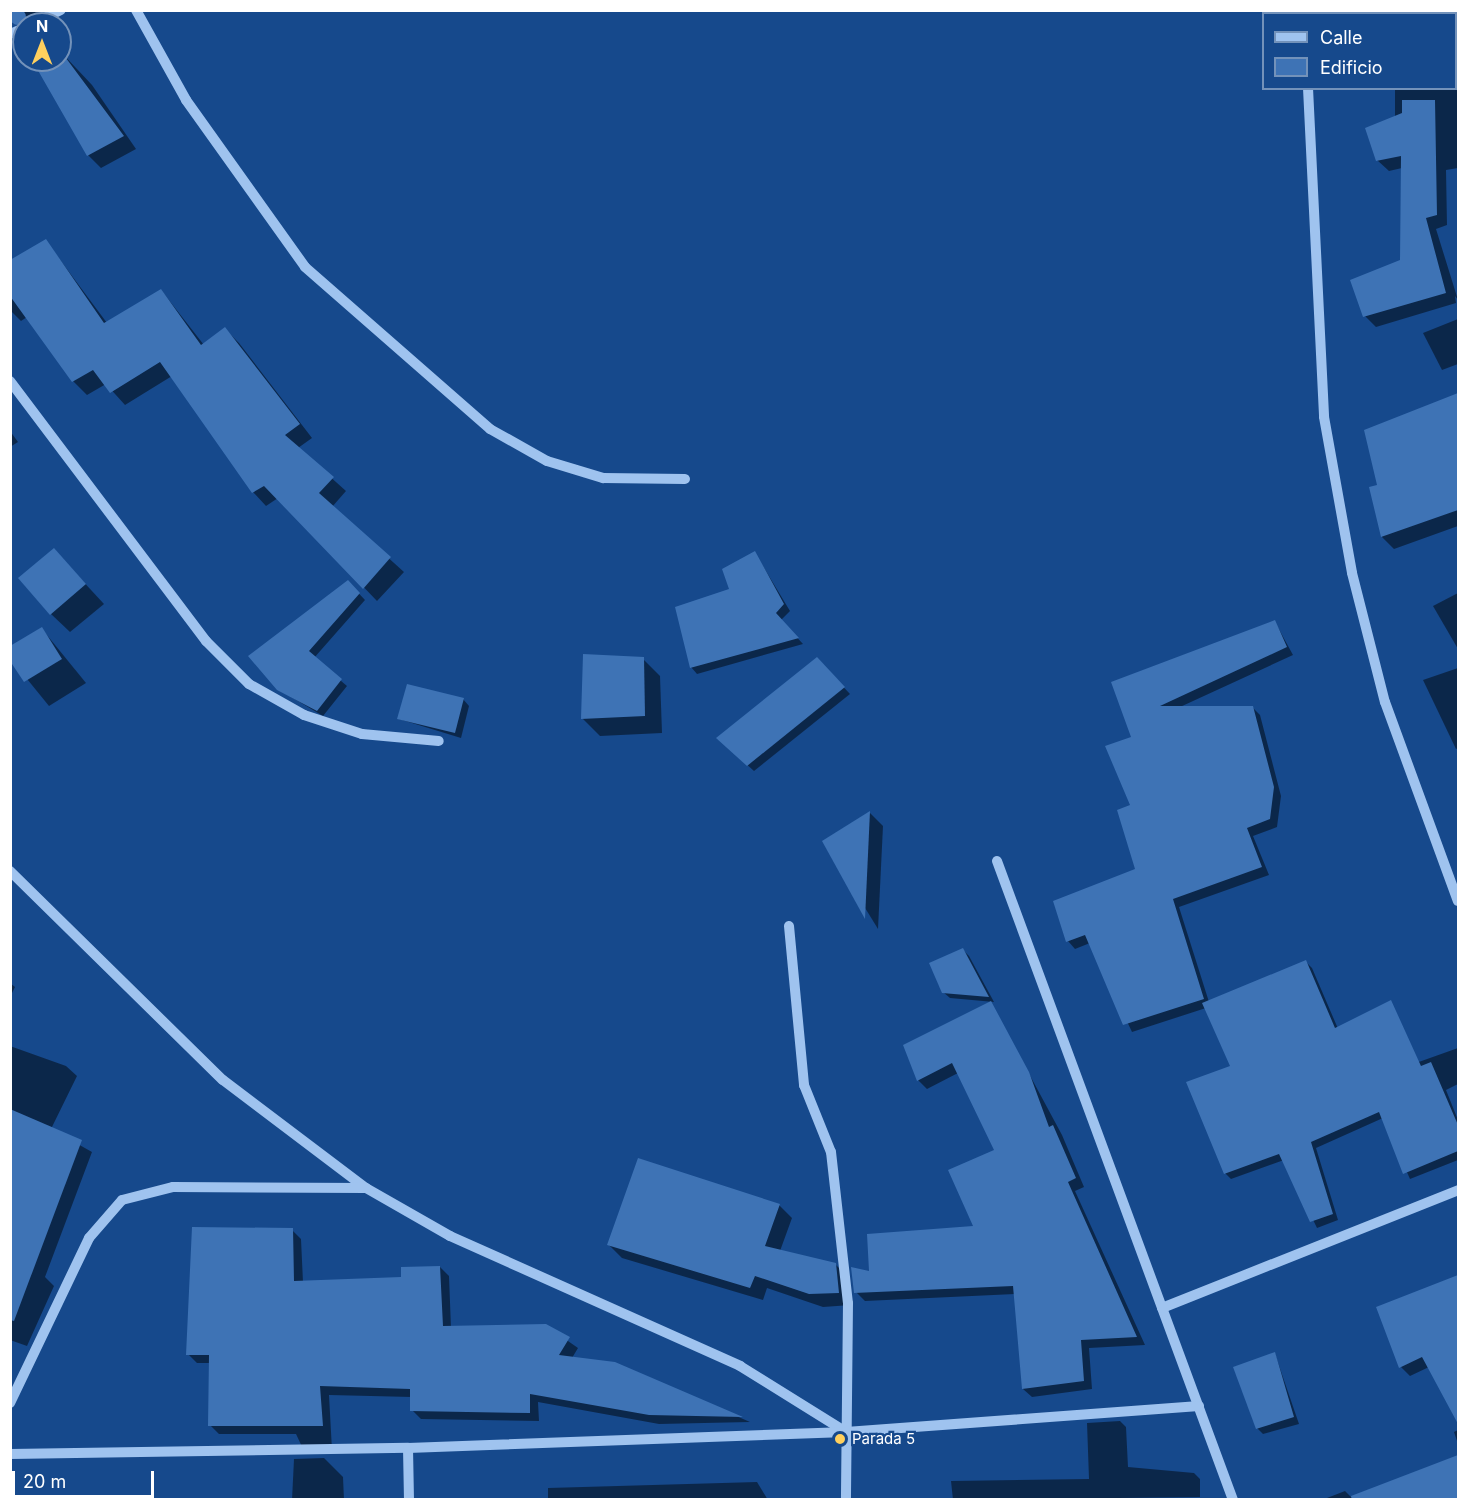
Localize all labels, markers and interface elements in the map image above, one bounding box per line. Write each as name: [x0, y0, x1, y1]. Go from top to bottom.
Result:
north arrow: [12, 12, 72, 72]
legend: [1262, 12, 1457, 90]
text: N: [36, 16, 48, 36]
text: Calle: [1320, 27, 1362, 48]
text: Edificio: [1320, 57, 1383, 78]
place label: Parada 5: [852, 1430, 915, 1448]
marker: Parada 5: [833, 1432, 847, 1446]
scale bar: [15, 1459, 158, 1497]
text: 20 m: [23, 1471, 66, 1492]

